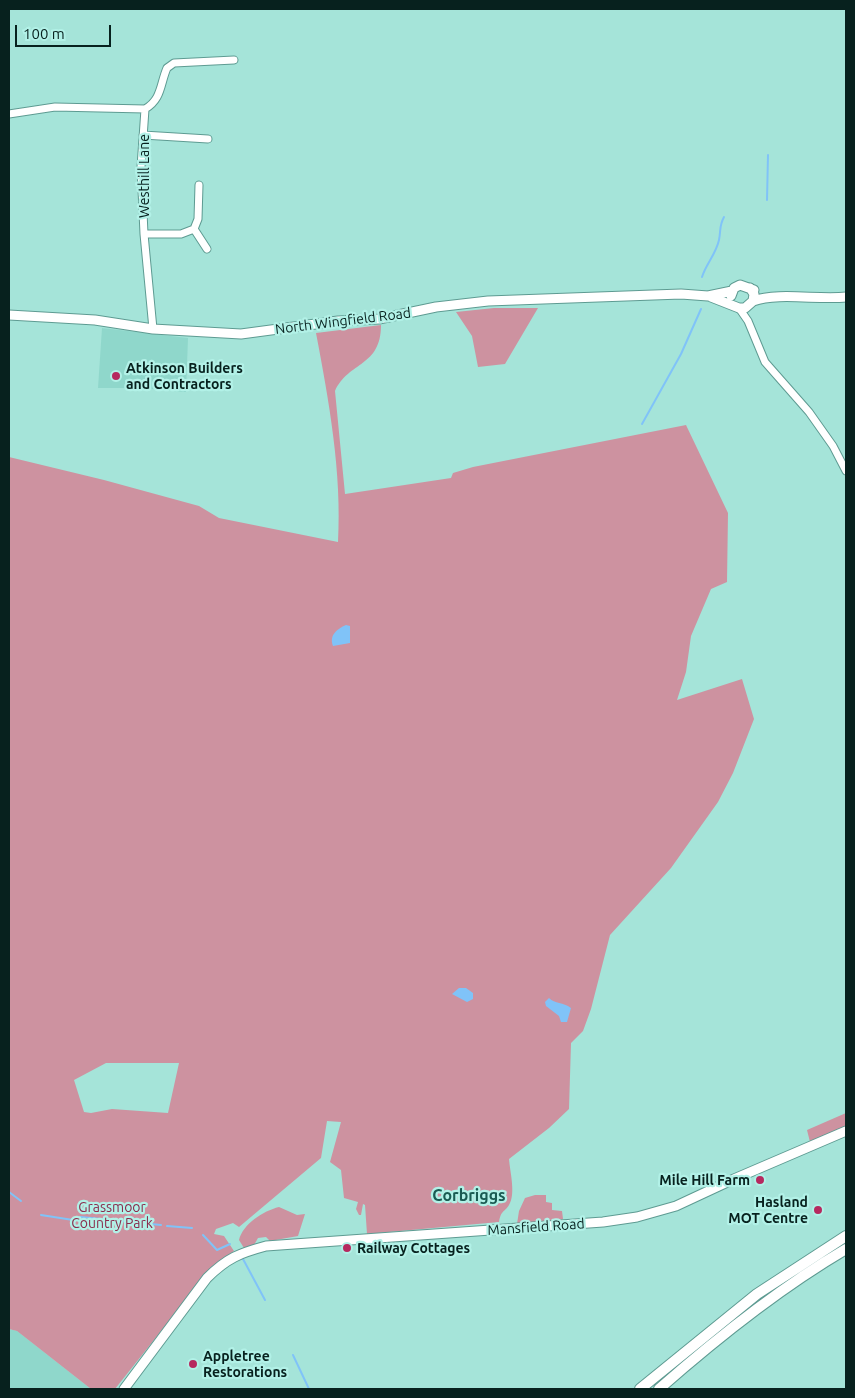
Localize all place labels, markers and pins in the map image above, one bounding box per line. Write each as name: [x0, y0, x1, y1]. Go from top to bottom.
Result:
place label: Atkinson Builders and Contractors: [126, 360, 243, 392]
marker: Atkinson Builders and Contractors: [110, 370, 122, 382]
place label: Mile Hill Farm: [659, 1172, 750, 1188]
marker: Mile Hill Farm: [754, 1174, 766, 1186]
place label: Hasland MOT Centre: [728, 1194, 808, 1226]
marker: Hasland MOT Centre: [812, 1204, 824, 1216]
place label: Railway Cottages: [357, 1240, 470, 1256]
marker: Railway Cottages: [341, 1242, 353, 1254]
place label: Appletree Restorations: [203, 1348, 287, 1380]
marker: Appletree Restorations: [187, 1358, 199, 1370]

